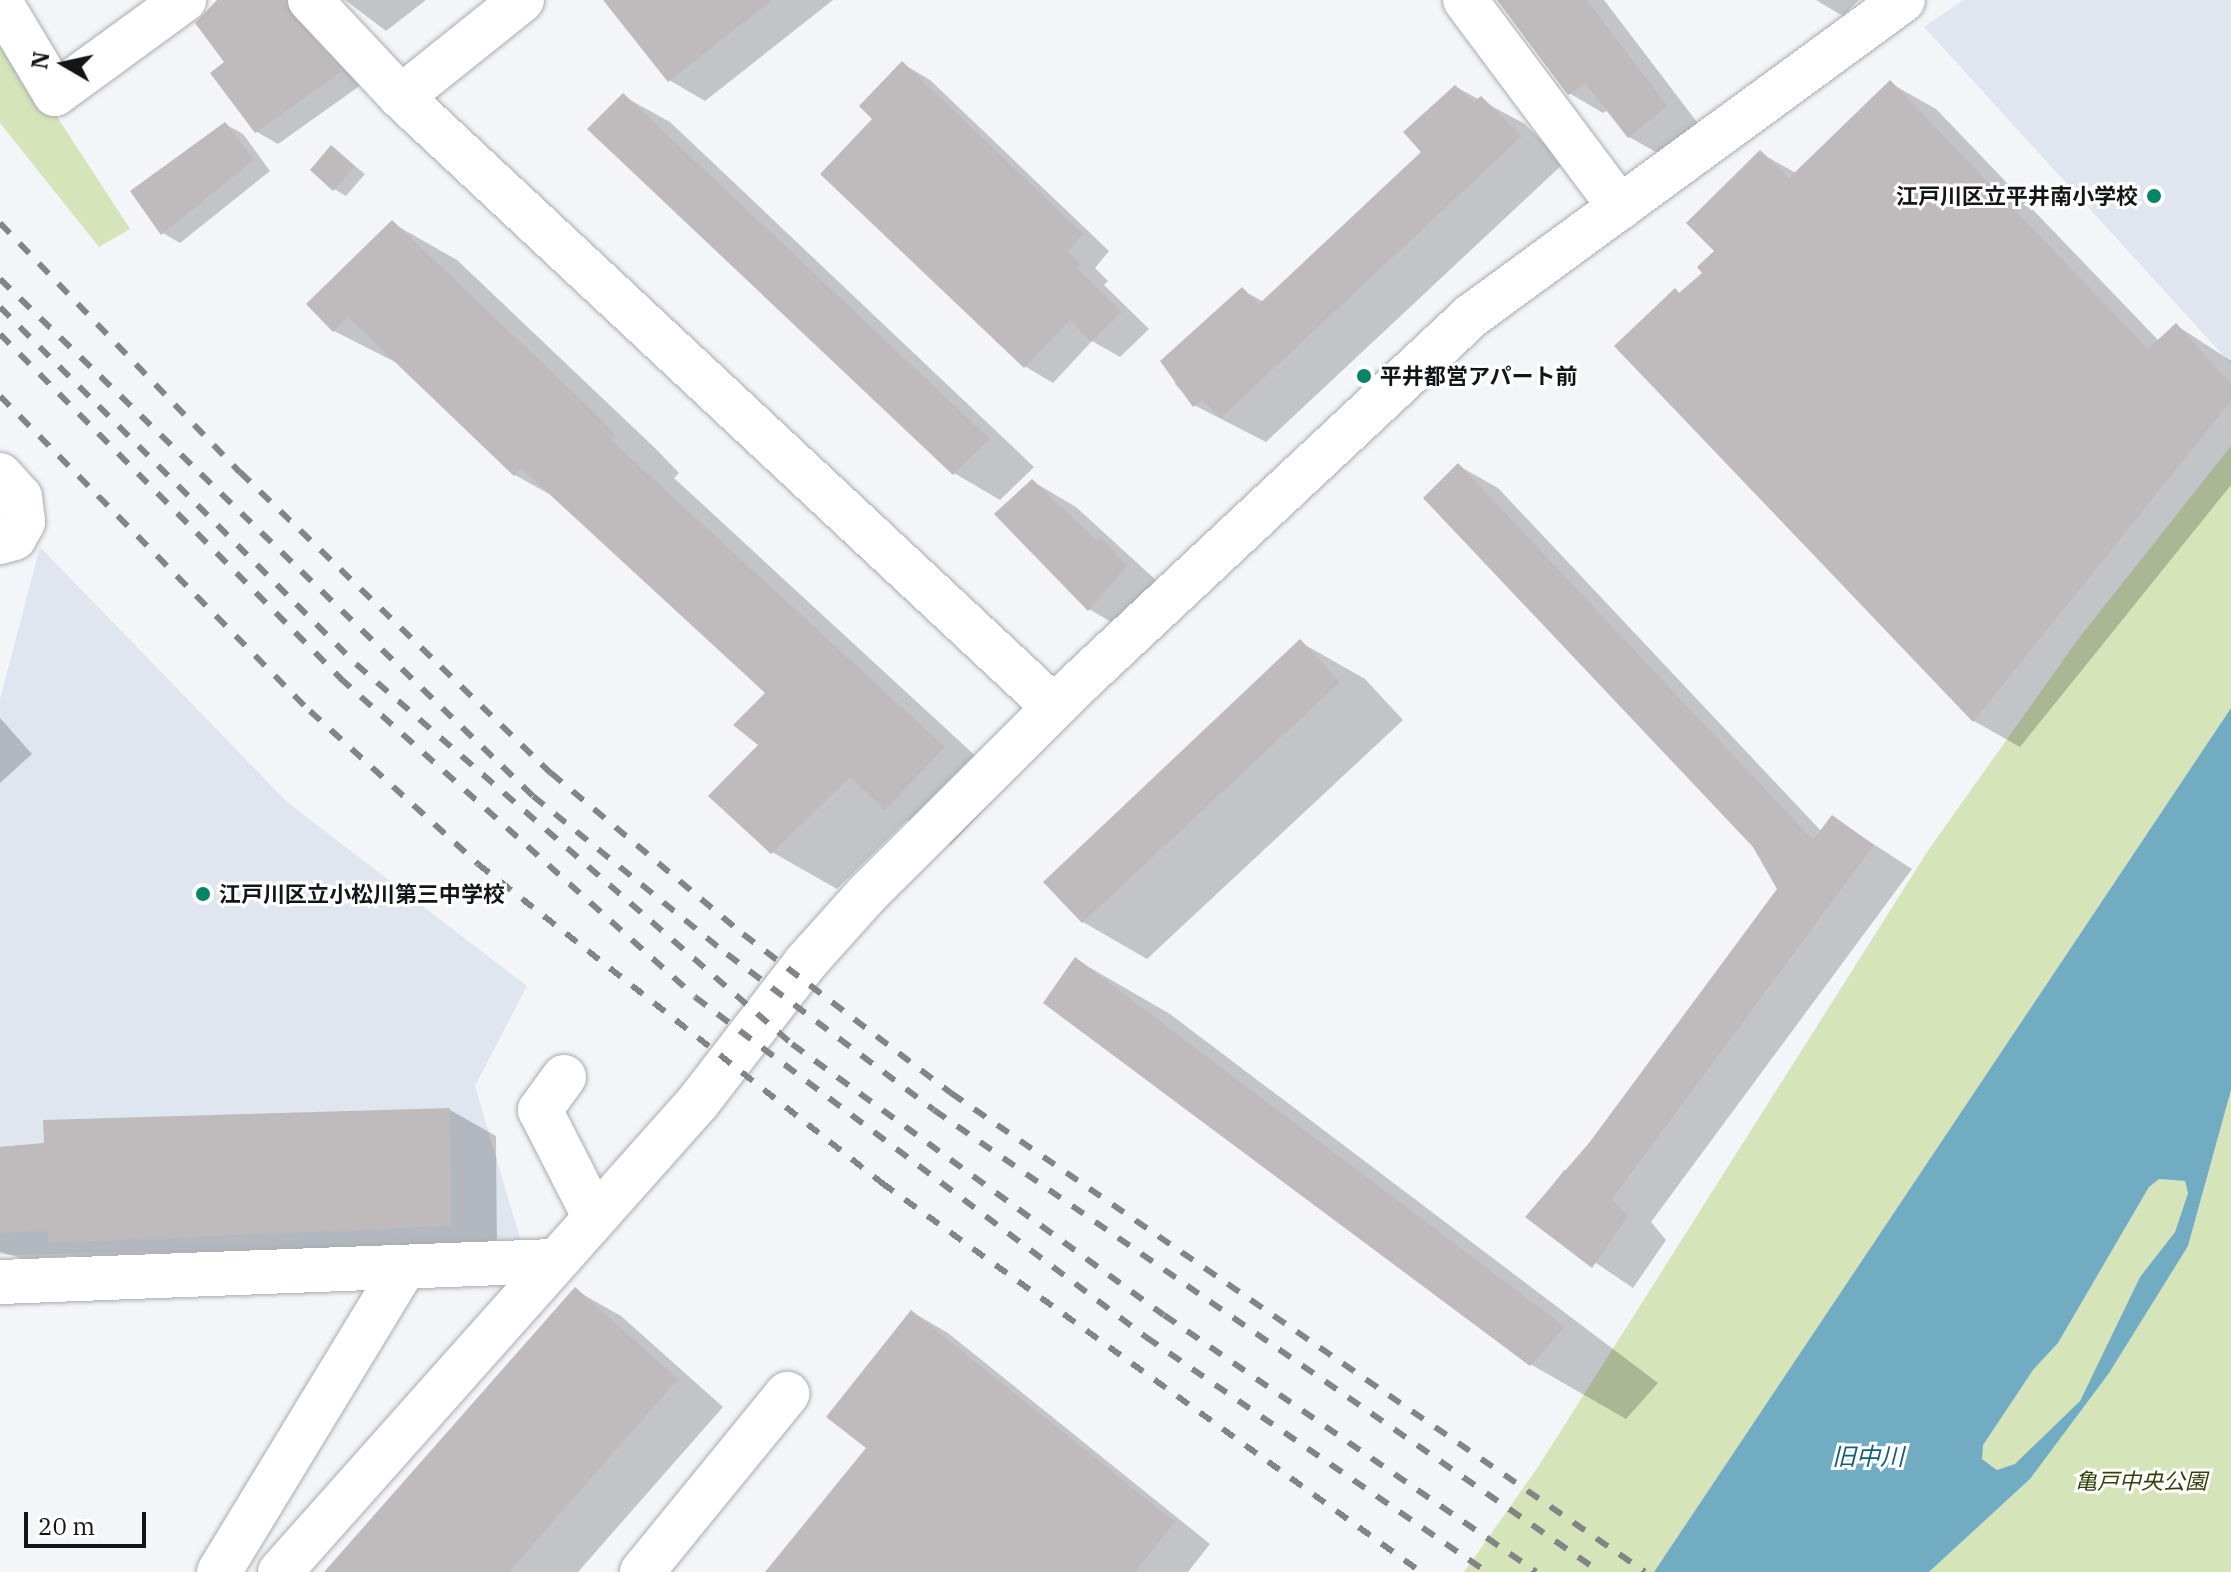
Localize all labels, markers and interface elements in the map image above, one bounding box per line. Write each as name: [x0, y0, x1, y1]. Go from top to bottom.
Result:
north arrow: [24, 24, 104, 104]
text: N: [24, 49, 55, 71]
place label: 江戸川区立平井南小学校: [1896, 183, 2138, 209]
marker: 江戸川区立平井南小学校: [2145, 187, 2163, 205]
place label: 平井都営アパート前: [1380, 363, 1578, 389]
marker: 平井都営アパート前: [1355, 367, 1373, 385]
place label: 江戸川区立小松川第三中学校: [219, 881, 505, 907]
marker: 江戸川区立小松川第三中学校: [194, 885, 212, 903]
water label: 旧中川: [1832, 1443, 1904, 1471]
park label: 亀戸中央公園: [2075, 1468, 2207, 1494]
scale bar: [28, 1496, 150, 1546]
text: 20 m: [38, 1510, 95, 1542]

